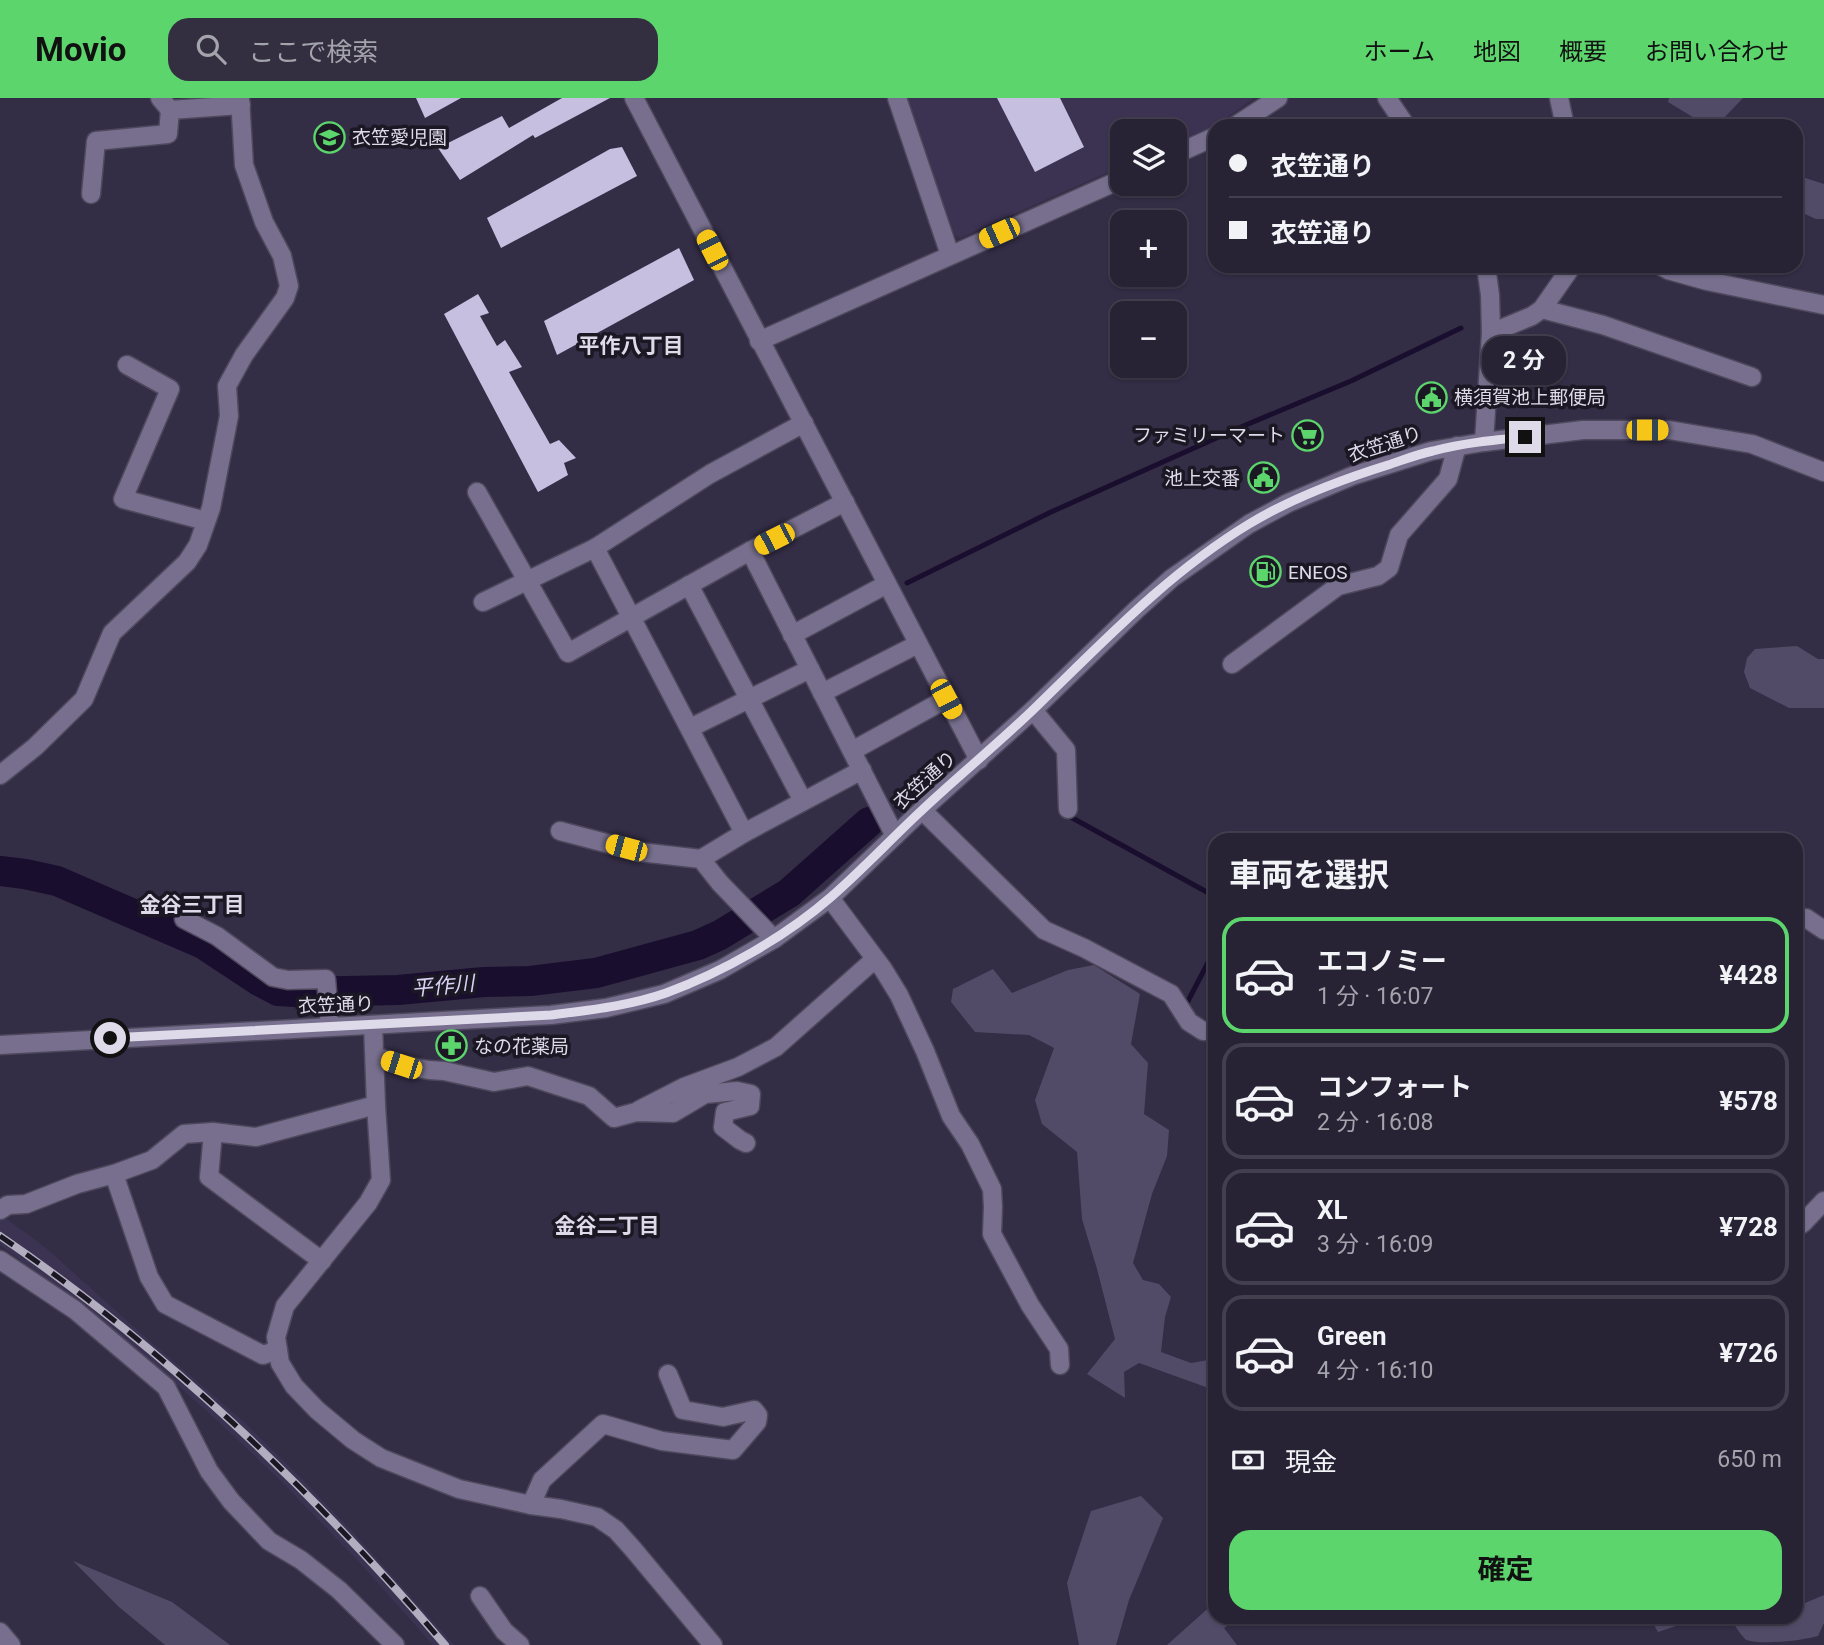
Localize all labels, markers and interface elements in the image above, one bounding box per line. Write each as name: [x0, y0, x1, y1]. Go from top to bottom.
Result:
search box: [168, 18, 658, 81]
text: Movio: [35, 30, 126, 69]
icon: search: [192, 30, 230, 68]
text: ここで検索: [248, 37, 378, 67]
text: ホーム: [1364, 38, 1435, 66]
text: 地図: [1473, 38, 1521, 66]
text: 概要: [1559, 38, 1607, 66]
text: お問い合わせ: [1645, 38, 1789, 66]
map controls: [1110, 119, 1187, 378]
button: layers: [1110, 119, 1187, 196]
school or university icon: 衣笠愛児園: [312, 120, 346, 154]
place label: 衣笠愛児園: [352, 126, 447, 149]
text: 衣笠通り: [1271, 151, 1375, 181]
button: +: [1110, 210, 1187, 287]
car: [976, 215, 1023, 251]
text: 衣笠通り: [1271, 218, 1375, 248]
car: [694, 227, 731, 273]
button: −: [1110, 301, 1187, 378]
district label: 平作八丁目: [579, 334, 684, 358]
callout: 2 分: [1483, 336, 1567, 384]
text: 2 分: [1503, 347, 1545, 374]
public building icon: 横須賀池上郵便局: [1414, 380, 1448, 414]
place label: 横須賀池上郵便局: [1454, 386, 1606, 409]
supermarket icon: ファミリーマート: [1291, 418, 1325, 452]
car: [1627, 420, 1669, 441]
street label: 衣笠通り: [1345, 421, 1425, 467]
route end: [1509, 421, 1541, 453]
place label: ファミリーマート: [1133, 424, 1285, 447]
public building icon: 池上交番: [1246, 461, 1280, 495]
place label: 池上交番: [1164, 467, 1240, 490]
car: [751, 520, 798, 558]
fuel station icon: ENEOS: [1248, 555, 1282, 589]
place label: ENEOS: [1288, 561, 1348, 584]
car: [927, 676, 966, 722]
street label: 衣笠通り: [889, 746, 961, 814]
car: [603, 832, 650, 864]
text: 車両を選択: [1229, 856, 1389, 894]
district label: 金谷三丁目: [140, 893, 245, 917]
icon: car: [1233, 944, 1296, 1007]
text: エコノミー: [1317, 946, 1447, 976]
text: ¥428: [1719, 960, 1778, 990]
water label: 平作川: [411, 971, 477, 1001]
text: 1 分 · 16:07: [1317, 983, 1433, 1010]
street label: 衣笠通り: [298, 992, 374, 1018]
route start: [94, 1022, 126, 1054]
pharmacy icon: なの花薬局: [434, 1029, 468, 1063]
place label: なの花薬局: [474, 1035, 569, 1058]
car: [378, 1049, 425, 1081]
icon: car: [1233, 1070, 1296, 1133]
text: コンフォート: [1317, 1072, 1472, 1102]
text: ¥578: [1719, 1086, 1778, 1116]
text: 2 分 · 16:08: [1317, 1109, 1433, 1136]
text: XL: [1317, 1195, 1348, 1225]
icon: car: [1233, 1196, 1296, 1259]
text: ¥728: [1719, 1212, 1778, 1242]
district label: 金谷二丁目: [555, 1214, 660, 1238]
text: 3 分 · 16:09: [1317, 1231, 1433, 1258]
text: Green: [1317, 1321, 1387, 1351]
icon: car: [1233, 1322, 1296, 1385]
text: ¥726: [1719, 1338, 1778, 1368]
text: 4 分 · 16:10: [1317, 1357, 1433, 1384]
icon: cash: [1229, 1441, 1267, 1479]
text: 650 m: [1717, 1446, 1782, 1473]
text: 現金: [1285, 1447, 1337, 1477]
button: 確定: [1229, 1530, 1782, 1610]

